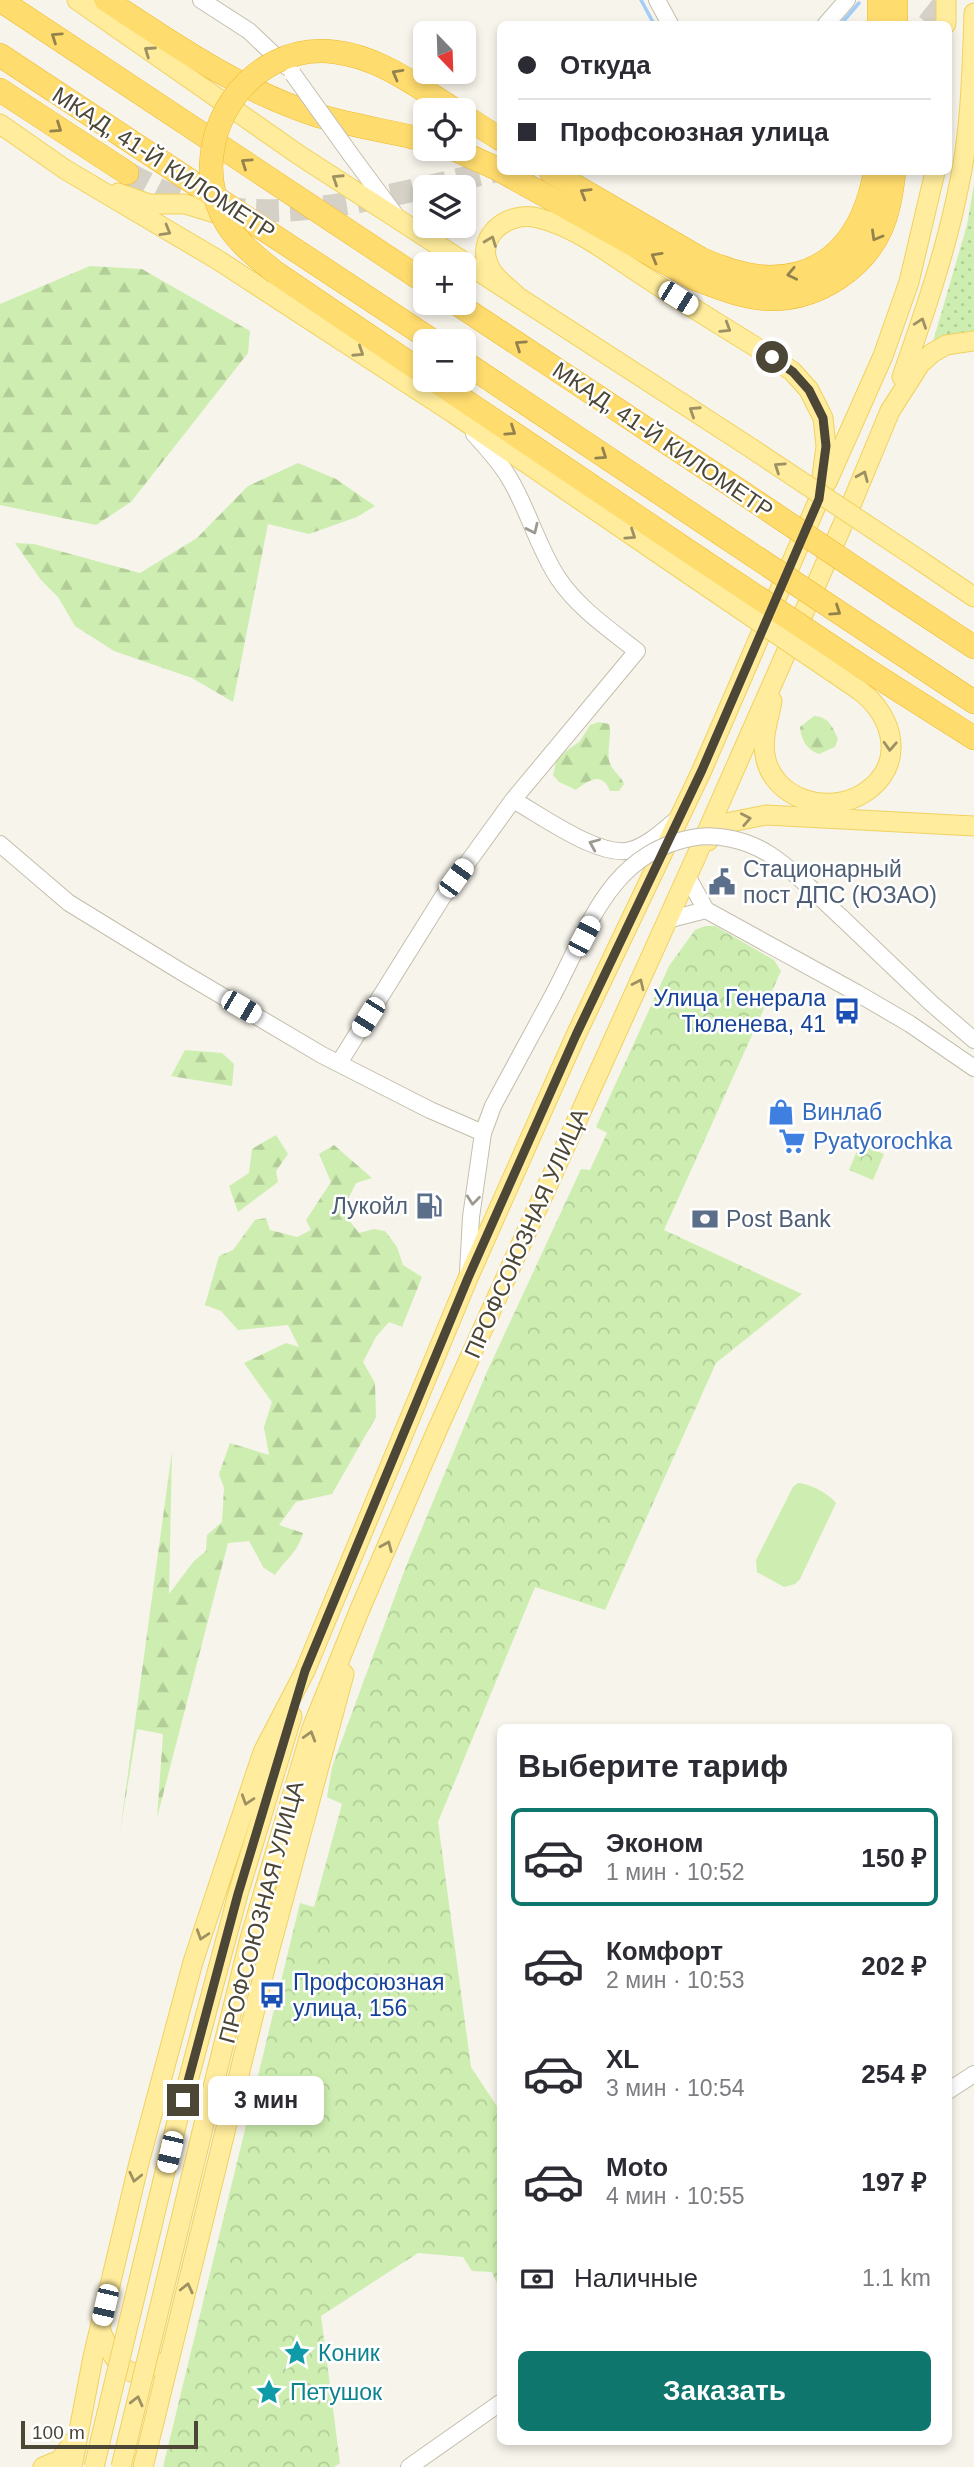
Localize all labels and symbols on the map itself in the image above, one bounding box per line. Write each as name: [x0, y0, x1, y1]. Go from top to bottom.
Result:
north arrow: [413, 21, 476, 84]
one-way arrow: [51, 33, 64, 46]
one-way arrow: [144, 46, 157, 59]
one-way arrow: [391, 69, 404, 82]
street label: МКАД, 41-Й КИЛОМЕТР: [48, 80, 281, 245]
one-way arrow: [49, 120, 62, 132]
one-way arrow: [241, 159, 254, 171]
one-way arrow: [331, 174, 344, 187]
one-way arrow: [580, 188, 593, 201]
one-way arrow: [159, 223, 172, 236]
one-way arrow: [871, 229, 884, 242]
one-way arrow: [482, 236, 496, 248]
one-way arrow: [651, 252, 663, 265]
one-way arrow: [786, 265, 798, 280]
car: [655, 278, 702, 318]
one-way arrow: [913, 318, 927, 330]
one-way arrow: [718, 320, 731, 333]
one-way arrow: [514, 340, 527, 353]
route start: [756, 341, 788, 373]
one-way arrow: [351, 343, 364, 356]
street label: МКАД, 41-Й КИЛОМЕТР: [548, 356, 779, 523]
one-way arrow: [689, 407, 702, 419]
one-way arrow: [504, 423, 517, 436]
one-way arrow: [594, 446, 607, 459]
one-way arrow: [774, 462, 787, 475]
one-way arrow: [855, 470, 869, 482]
one-way arrow: [524, 522, 538, 534]
one-way arrow: [623, 526, 636, 539]
one-way arrow: [828, 602, 841, 615]
one-way arrow: [882, 741, 897, 752]
one-way arrow: [740, 812, 752, 827]
one-way arrow: [589, 838, 601, 852]
car: [436, 855, 477, 901]
place label: Стационарный пост ДПС (ЮЗАО): [743, 856, 937, 908]
public building icon: Стационарный пост ДПС (ЮЗАО): [707, 867, 737, 897]
car: [565, 913, 604, 959]
one-way arrow: [630, 979, 644, 991]
place label: Улица Генерала Тюленева, 41: [653, 985, 826, 1037]
car: [218, 987, 265, 1027]
car: [348, 994, 389, 1040]
bus stop icon: Улица Генерала Тюленева, 41: [832, 996, 862, 1026]
shop icon: Винлаб: [766, 1097, 796, 1127]
place label: Винлаб: [802, 1099, 882, 1125]
street label: ПРОФСОЮЗНАЯ УЛИЦА: [459, 1103, 593, 1362]
supermarket icon: Pyatyorochka: [777, 1126, 807, 1156]
place label: Pyatyorochka: [813, 1128, 953, 1154]
fuel station icon: Лукойл: [414, 1191, 444, 1221]
place label: Лукойл: [332, 1193, 408, 1219]
one-way arrow: [466, 1195, 481, 1206]
bank icon: Post Bank: [690, 1204, 720, 1234]
place label: Post Bank: [726, 1206, 831, 1232]
one-way arrow: [379, 1541, 393, 1553]
one-way arrow: [302, 1730, 317, 1742]
street label: ПРОФСОЮЗНАЯ УЛИЦА: [213, 1777, 309, 2046]
one-way arrow: [241, 1793, 255, 1805]
one-way arrow: [196, 1928, 210, 1940]
place label: Профсоюзная улица, 156: [293, 1969, 444, 2021]
bus stop icon: Профсоюзная улица, 156: [257, 1980, 287, 2010]
callout: 3 мин: [208, 2076, 323, 2124]
route end: [167, 2084, 199, 2116]
car: [156, 2129, 185, 2175]
one-way arrow: [129, 2171, 143, 2183]
car: [91, 2282, 120, 2328]
one-way arrow: [179, 2282, 193, 2294]
place icon: Коник: [282, 2338, 312, 2368]
place label: Коник: [318, 2340, 381, 2366]
place icon: Петушок: [254, 2377, 284, 2407]
place label: Петушок: [290, 2379, 383, 2405]
one-way arrow: [129, 2395, 143, 2407]
scale bar: [21, 2418, 198, 2450]

